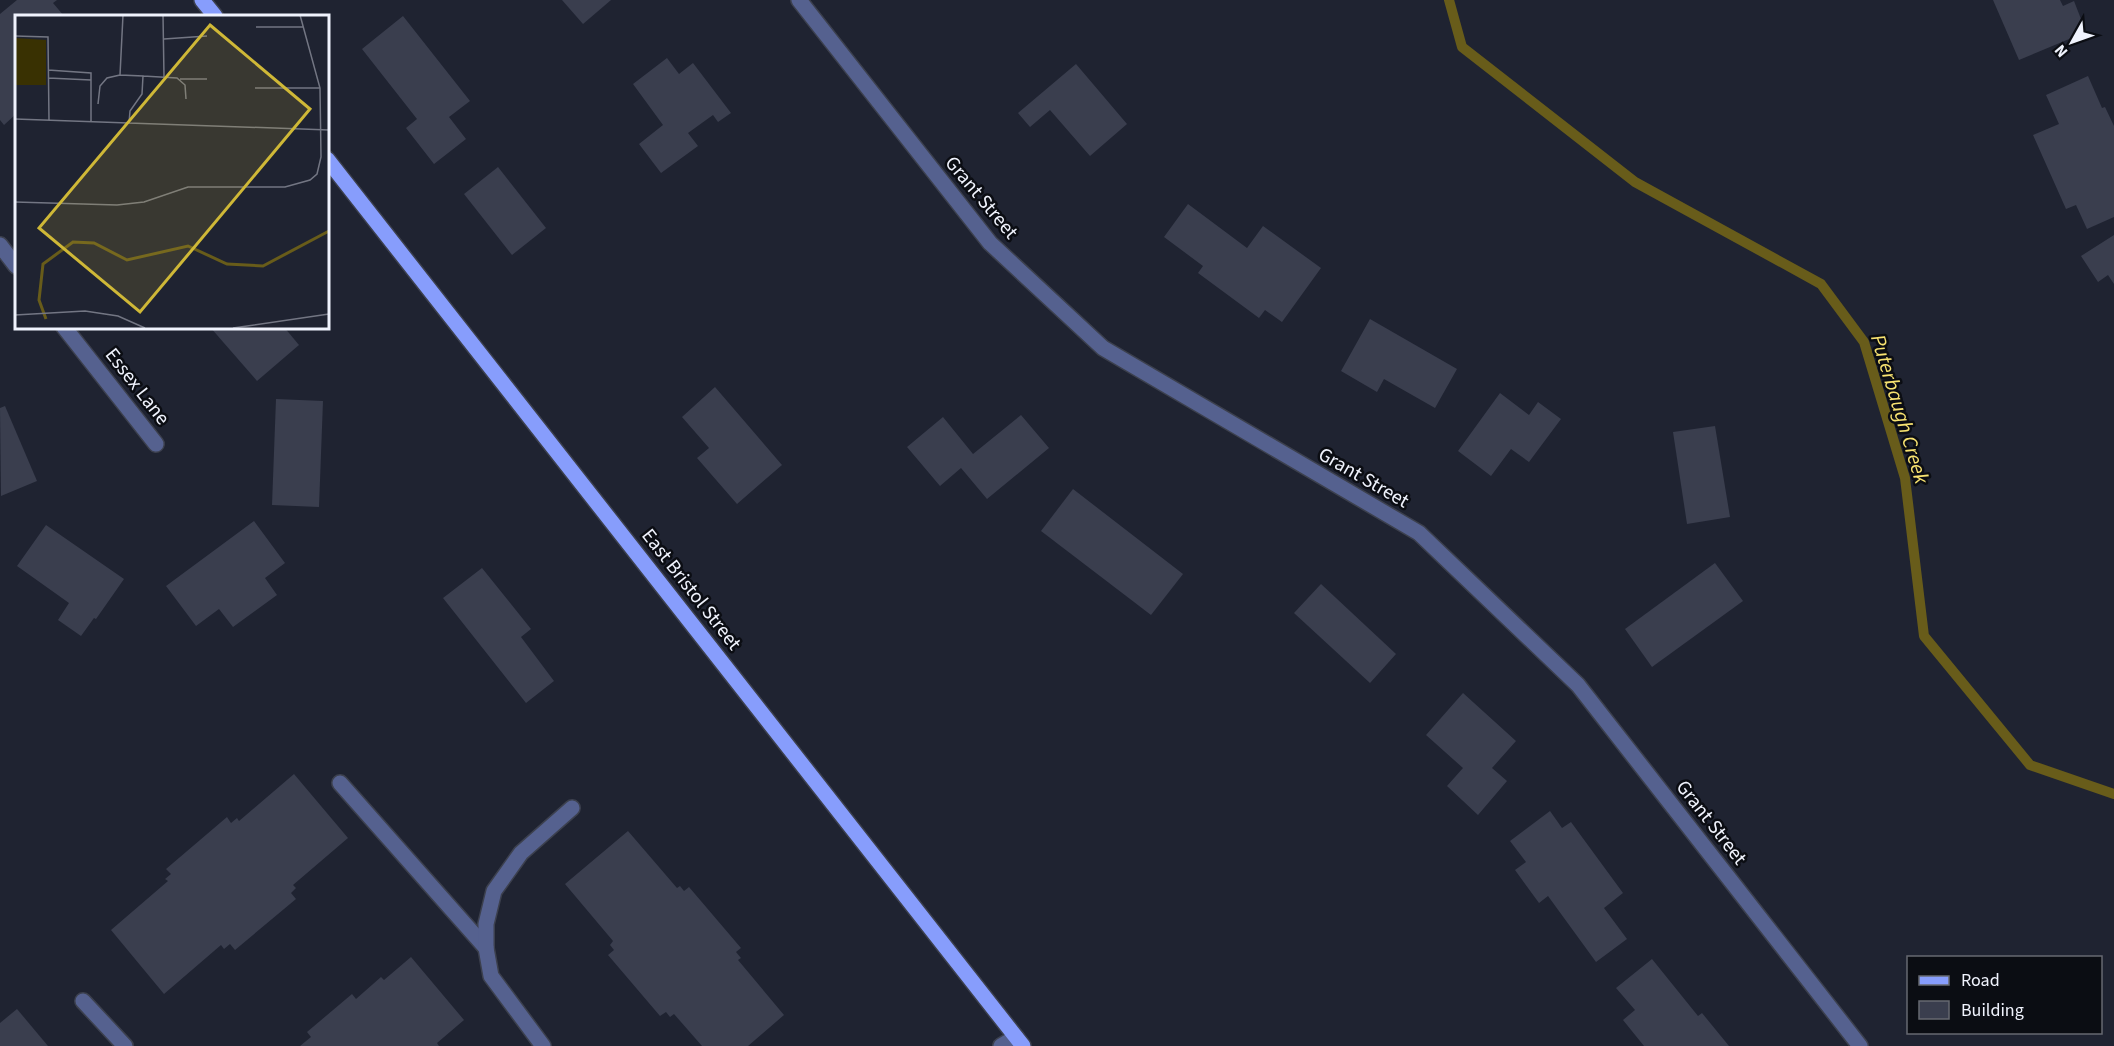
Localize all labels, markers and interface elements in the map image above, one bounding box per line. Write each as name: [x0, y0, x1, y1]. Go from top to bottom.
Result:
north arrow: [2042, 12, 2102, 72]
inset map: [15, 15, 328, 328]
text: N: [2049, 40, 2073, 62]
street label: Grant Street: [938, 150, 1024, 245]
water label: Puterbaugh Creek: [1863, 331, 1937, 488]
street label: Essex Lane: [98, 342, 176, 431]
street label: Grant Street: [1313, 441, 1414, 515]
street label: East Bristol Street: [635, 523, 748, 657]
street label: Grant Street: [1669, 774, 1753, 871]
legend: [1907, 956, 2102, 1034]
text: Road: [1961, 968, 2000, 993]
text: Building: [1961, 998, 2024, 1023]

